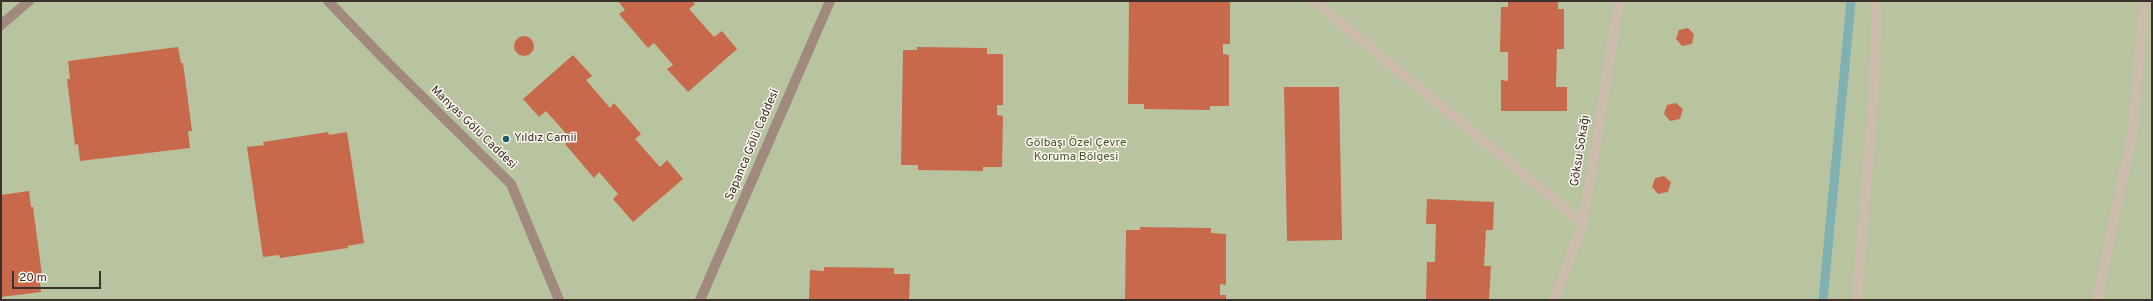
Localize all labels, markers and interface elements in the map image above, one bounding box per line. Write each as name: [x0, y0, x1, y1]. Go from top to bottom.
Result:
street label: Manyas Gölü Caddesi: [427, 83, 519, 173]
street label: Sapanca Gölü Caddesi: [723, 87, 783, 203]
street label: Göksu Sokağı: [1568, 114, 1594, 188]
place label: Yıldız Camii: [514, 132, 577, 146]
marker: Yıldız Camii: [501, 134, 511, 144]
park label: Gölbaşı Özel Çevre Koruma Bölgesi: [1026, 137, 1126, 165]
scale bar: [14, 263, 103, 289]
text: 20 m: [19, 270, 47, 286]

